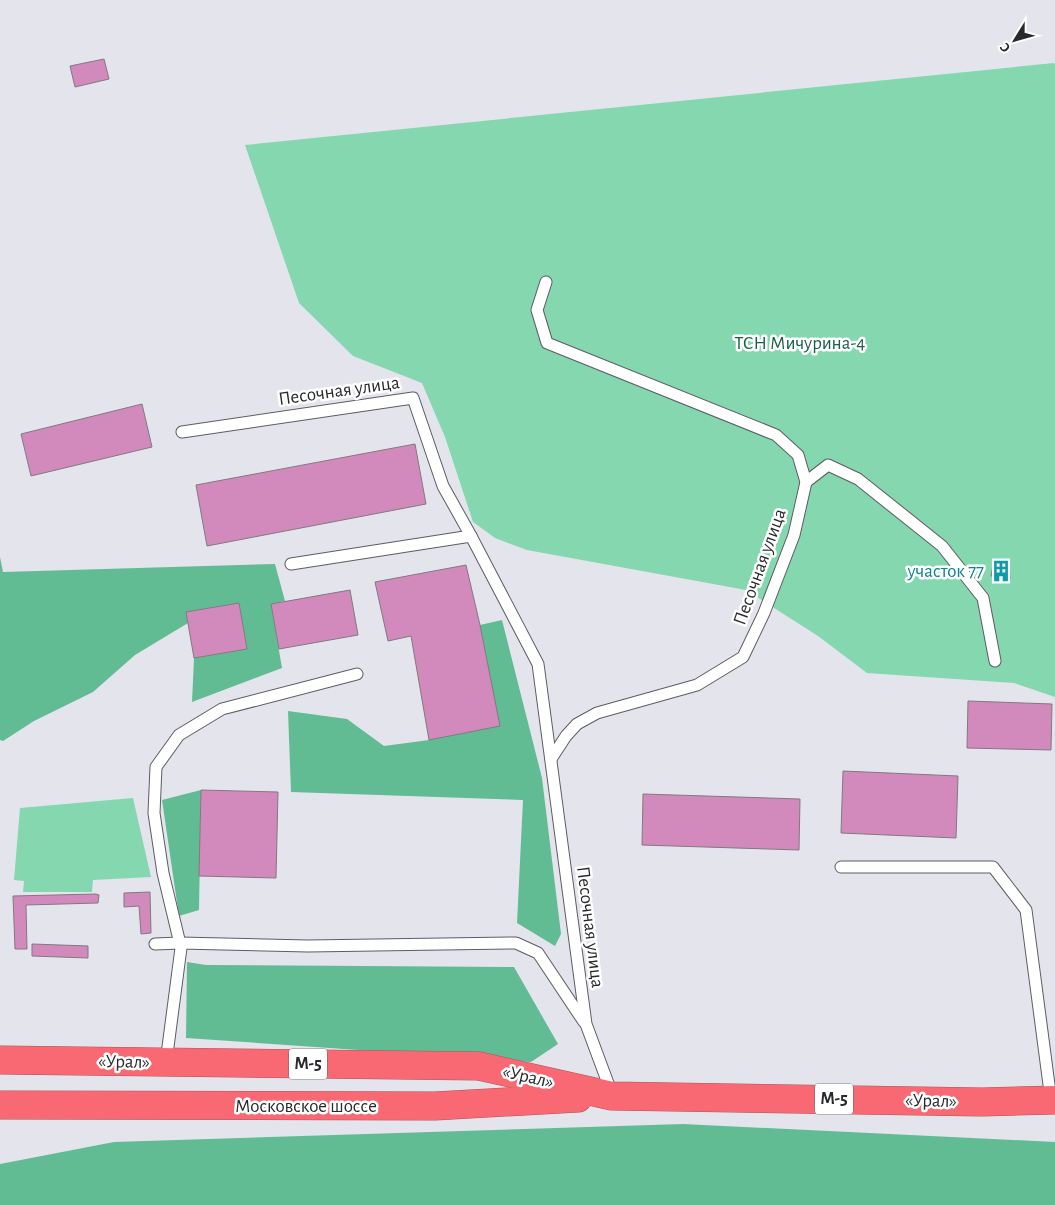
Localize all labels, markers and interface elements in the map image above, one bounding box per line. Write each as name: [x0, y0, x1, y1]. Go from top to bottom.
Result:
north arrow: [990, 15, 1040, 65]
text: С: [997, 40, 1013, 55]
park label: ТСН Мичурина-4: [735, 334, 865, 353]
street label: Песочная улица: [277, 373, 401, 409]
street label: Песочная улица: [730, 506, 790, 628]
building icon: участок 77: [988, 558, 1014, 584]
place label: участок 77: [906, 562, 984, 581]
street label: Песочная улица: [573, 865, 607, 989]
road number: М-5: [289, 1048, 327, 1080]
street label: «Урал»: [98, 1052, 150, 1072]
street label: «Урал»: [501, 1062, 555, 1092]
road number: М-5: [815, 1084, 853, 1114]
street label: «Урал»: [905, 1091, 957, 1111]
street label: Московское шоссе: [235, 1097, 377, 1116]

